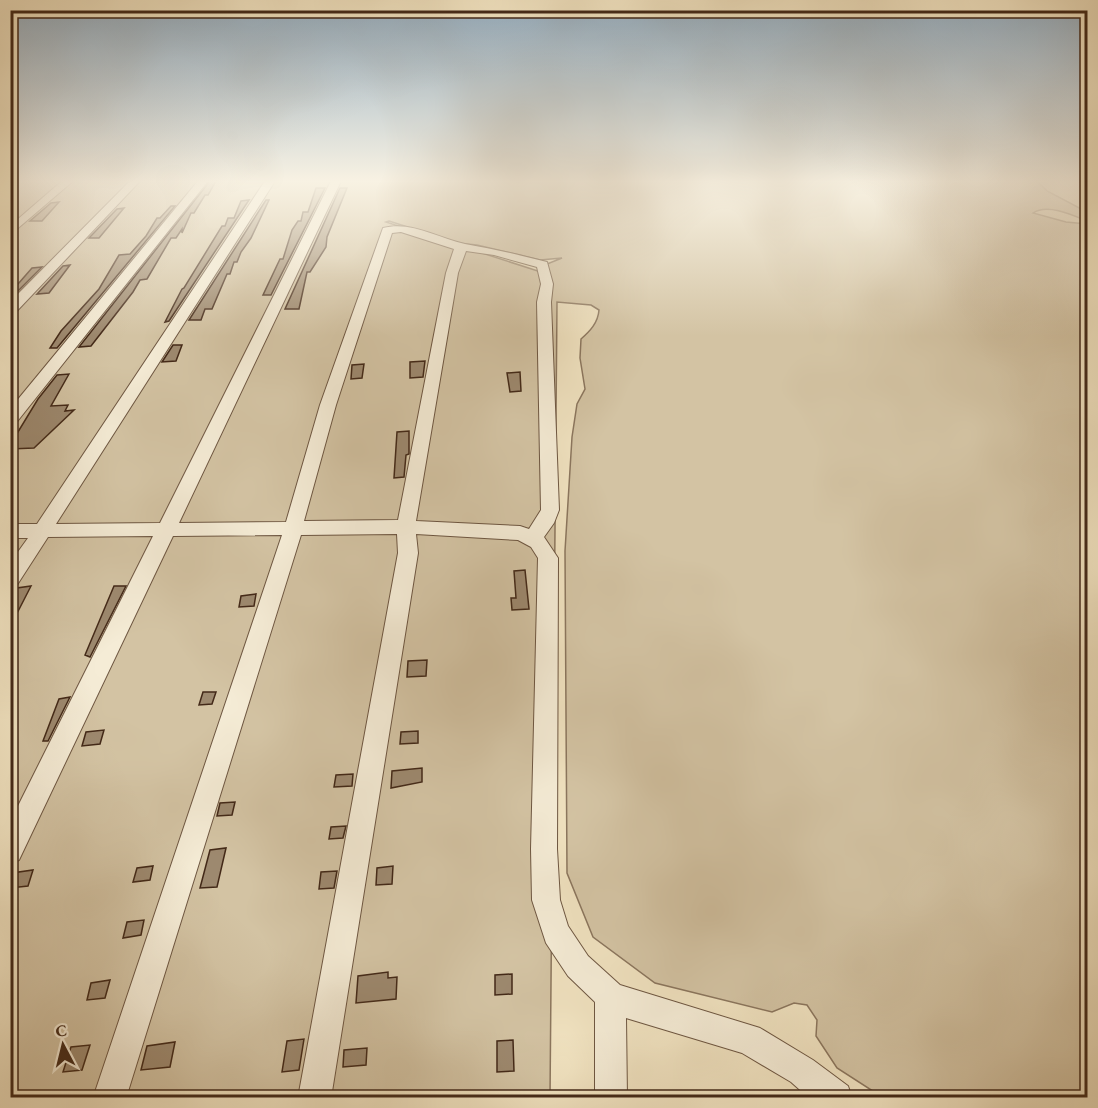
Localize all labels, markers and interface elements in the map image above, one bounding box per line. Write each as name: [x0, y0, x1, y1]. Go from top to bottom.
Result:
north arrow: [33, 1015, 93, 1075]
text: С: [54, 1019, 68, 1042]

